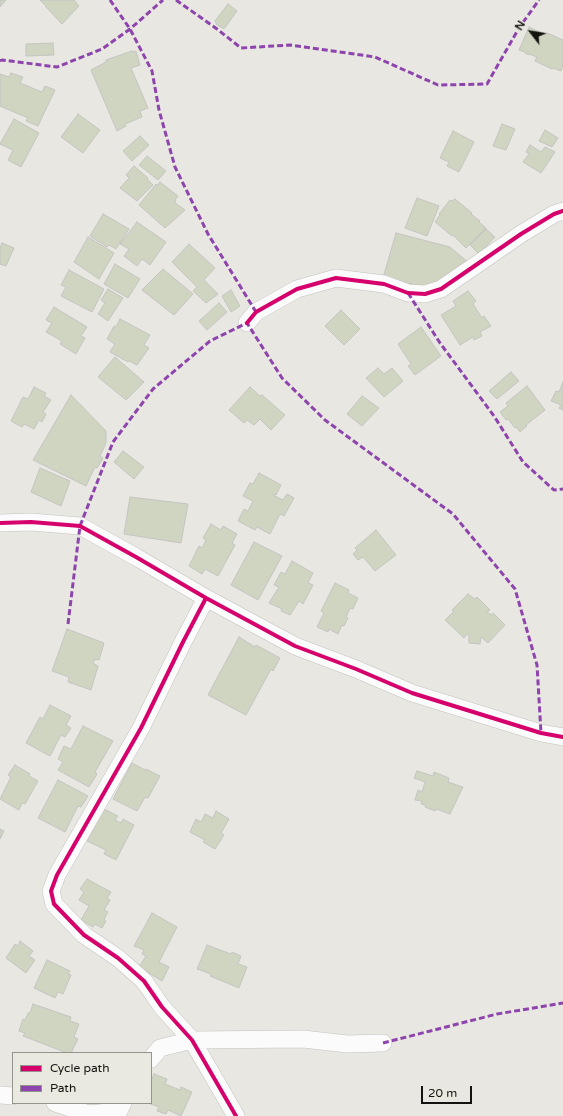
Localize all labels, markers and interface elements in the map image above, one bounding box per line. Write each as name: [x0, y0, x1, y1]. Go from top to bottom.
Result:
north arrow: [511, 12, 551, 52]
text: N: [512, 18, 528, 33]
legend: [12, 1052, 152, 1104]
text: Cycle path: [50, 1061, 109, 1075]
scale bar: [423, 1078, 474, 1104]
text: Path: [50, 1081, 76, 1095]
text: 20 m: [428, 1086, 457, 1100]

